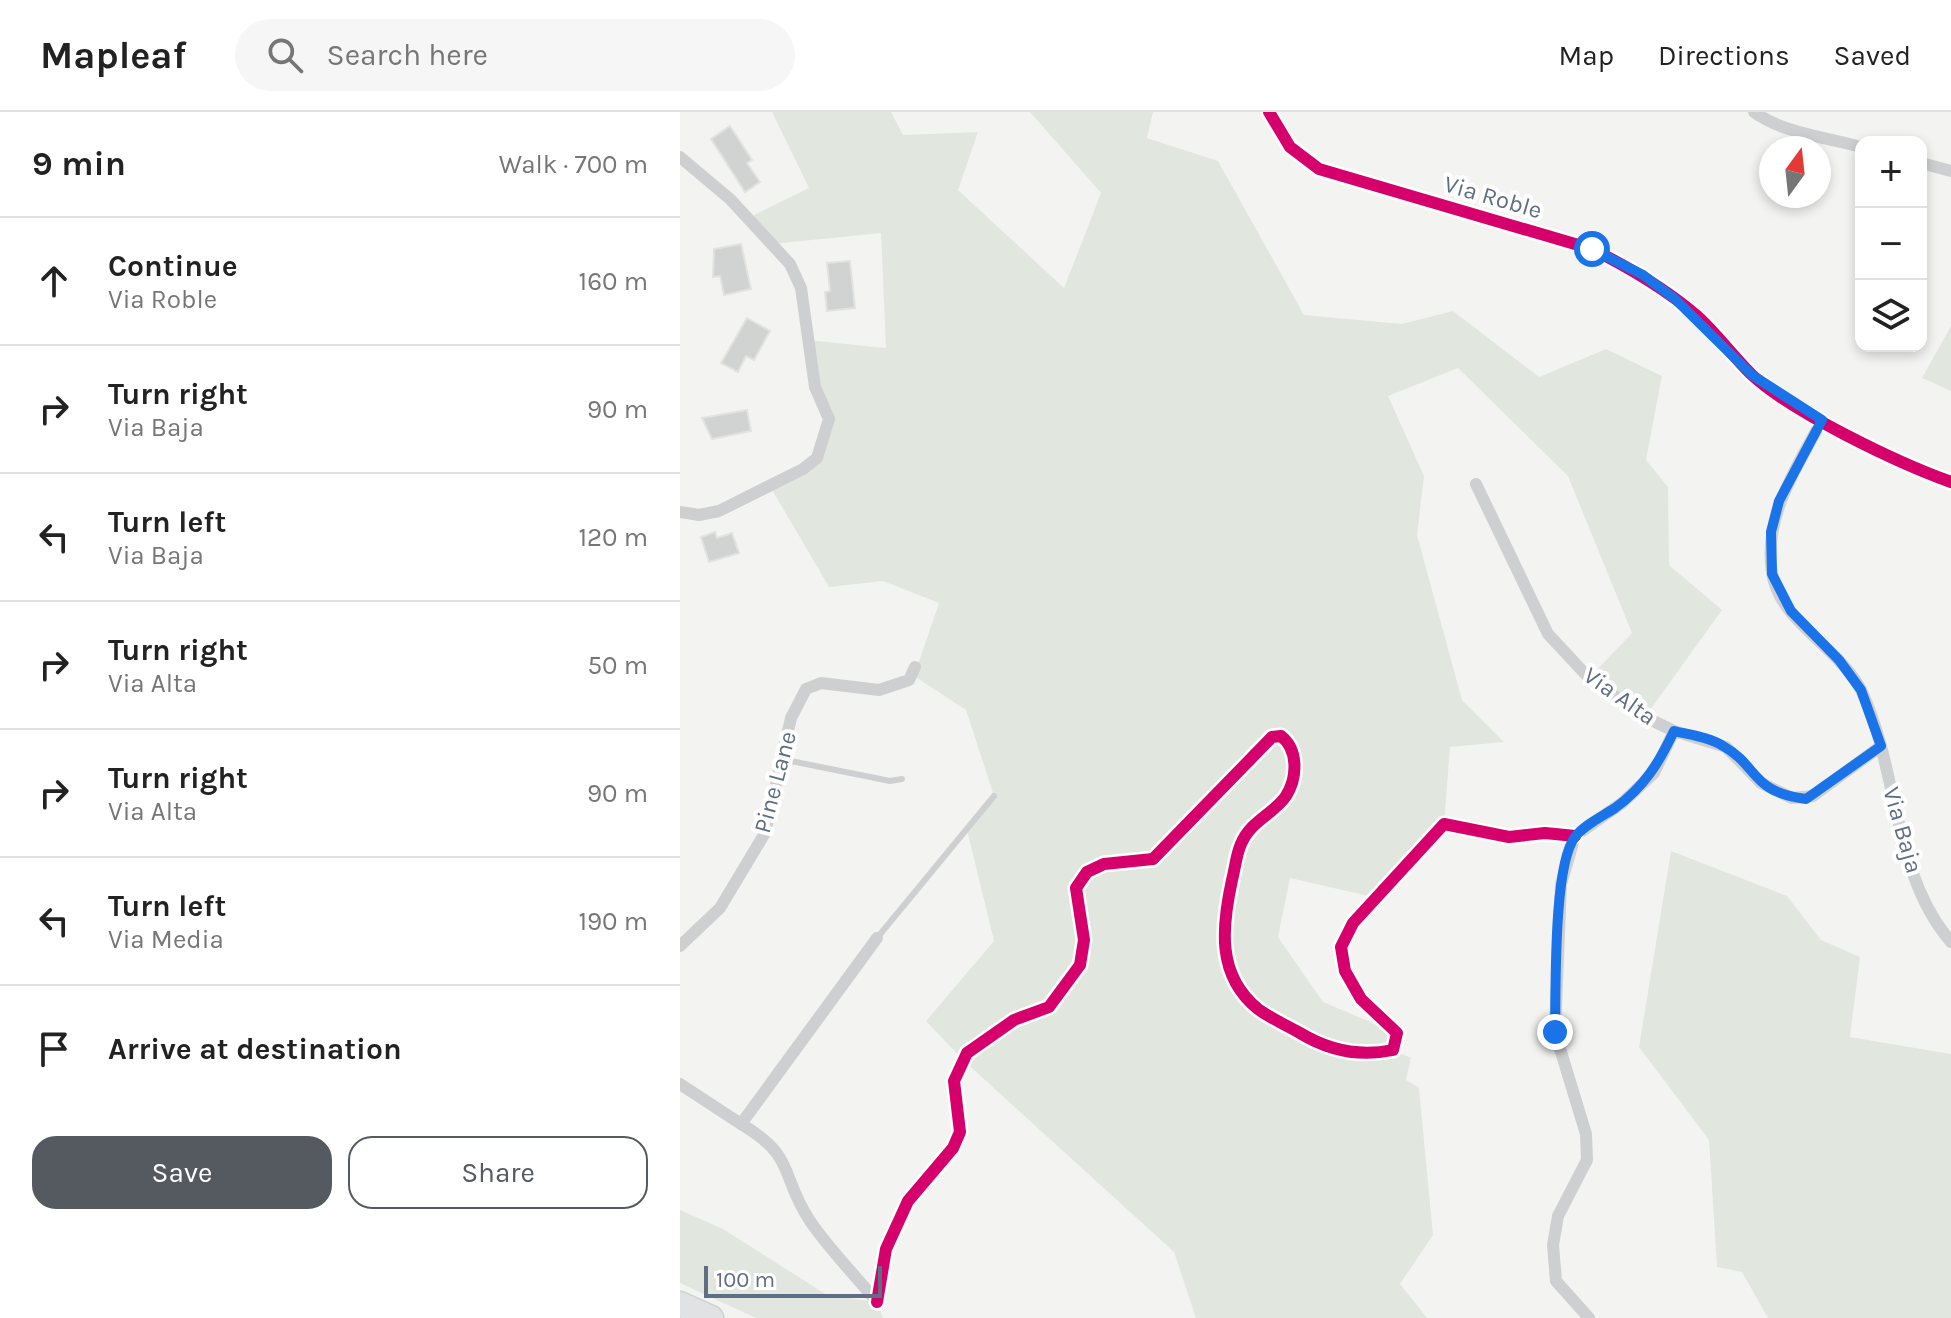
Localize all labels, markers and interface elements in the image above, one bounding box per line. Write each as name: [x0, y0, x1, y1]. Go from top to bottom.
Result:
search box: [235, 19, 795, 91]
text: Mapleaf: [40, 33, 187, 78]
icon: search: [263, 33, 307, 77]
text: Search here: [327, 37, 488, 73]
text: Map: [1559, 39, 1614, 72]
text: Directions: [1658, 39, 1790, 72]
text: Saved: [1834, 39, 1911, 72]
north arrow: [1759, 136, 1831, 208]
map controls: [1855, 136, 1927, 352]
button: +: [1855, 136, 1927, 208]
text: 9 min: [32, 144, 126, 184]
text: Walk · 700 m: [499, 149, 648, 180]
street label: Via Roble: [1441, 170, 1545, 224]
button: −: [1855, 208, 1927, 280]
route start: [1574, 231, 1610, 267]
text: Continue: [108, 248, 238, 284]
icon: ahead: [32, 259, 76, 303]
text: 160 m: [579, 266, 648, 297]
button: layers: [1855, 280, 1927, 352]
text: Via Roble: [108, 284, 217, 315]
text: Turn right: [108, 376, 248, 412]
icon: right: [32, 387, 76, 431]
text: 90 m: [587, 394, 648, 425]
text: Via Baja: [108, 412, 204, 443]
text: Turn left: [108, 504, 226, 540]
icon: left: [32, 515, 76, 559]
text: 120 m: [578, 522, 648, 553]
text: Via Baja: [108, 540, 204, 571]
text: Turn right: [108, 632, 248, 668]
icon: right: [32, 643, 76, 687]
text: 50 m: [587, 650, 648, 681]
street label: Via Alta: [1578, 661, 1662, 731]
text: Via Alta: [108, 668, 197, 699]
street label: Pine Lane: [748, 728, 802, 836]
text: Turn right: [108, 760, 248, 796]
icon: right: [32, 771, 76, 815]
text: 90 m: [587, 778, 648, 809]
street label: Via Baja: [1877, 784, 1929, 876]
text: Via Alta: [108, 796, 197, 827]
text: Turn left: [108, 888, 226, 924]
icon: left: [32, 899, 76, 943]
text: 190 m: [578, 906, 648, 937]
text: Via Media: [108, 924, 224, 955]
route end: [1537, 1014, 1573, 1050]
icon: arrive: [32, 1027, 76, 1071]
text: Arrive at destination: [108, 1031, 402, 1067]
button: Save: [32, 1136, 332, 1209]
button: Share: [348, 1136, 648, 1209]
scale bar: [704, 1262, 882, 1298]
text: 100 m: [716, 1267, 775, 1293]

